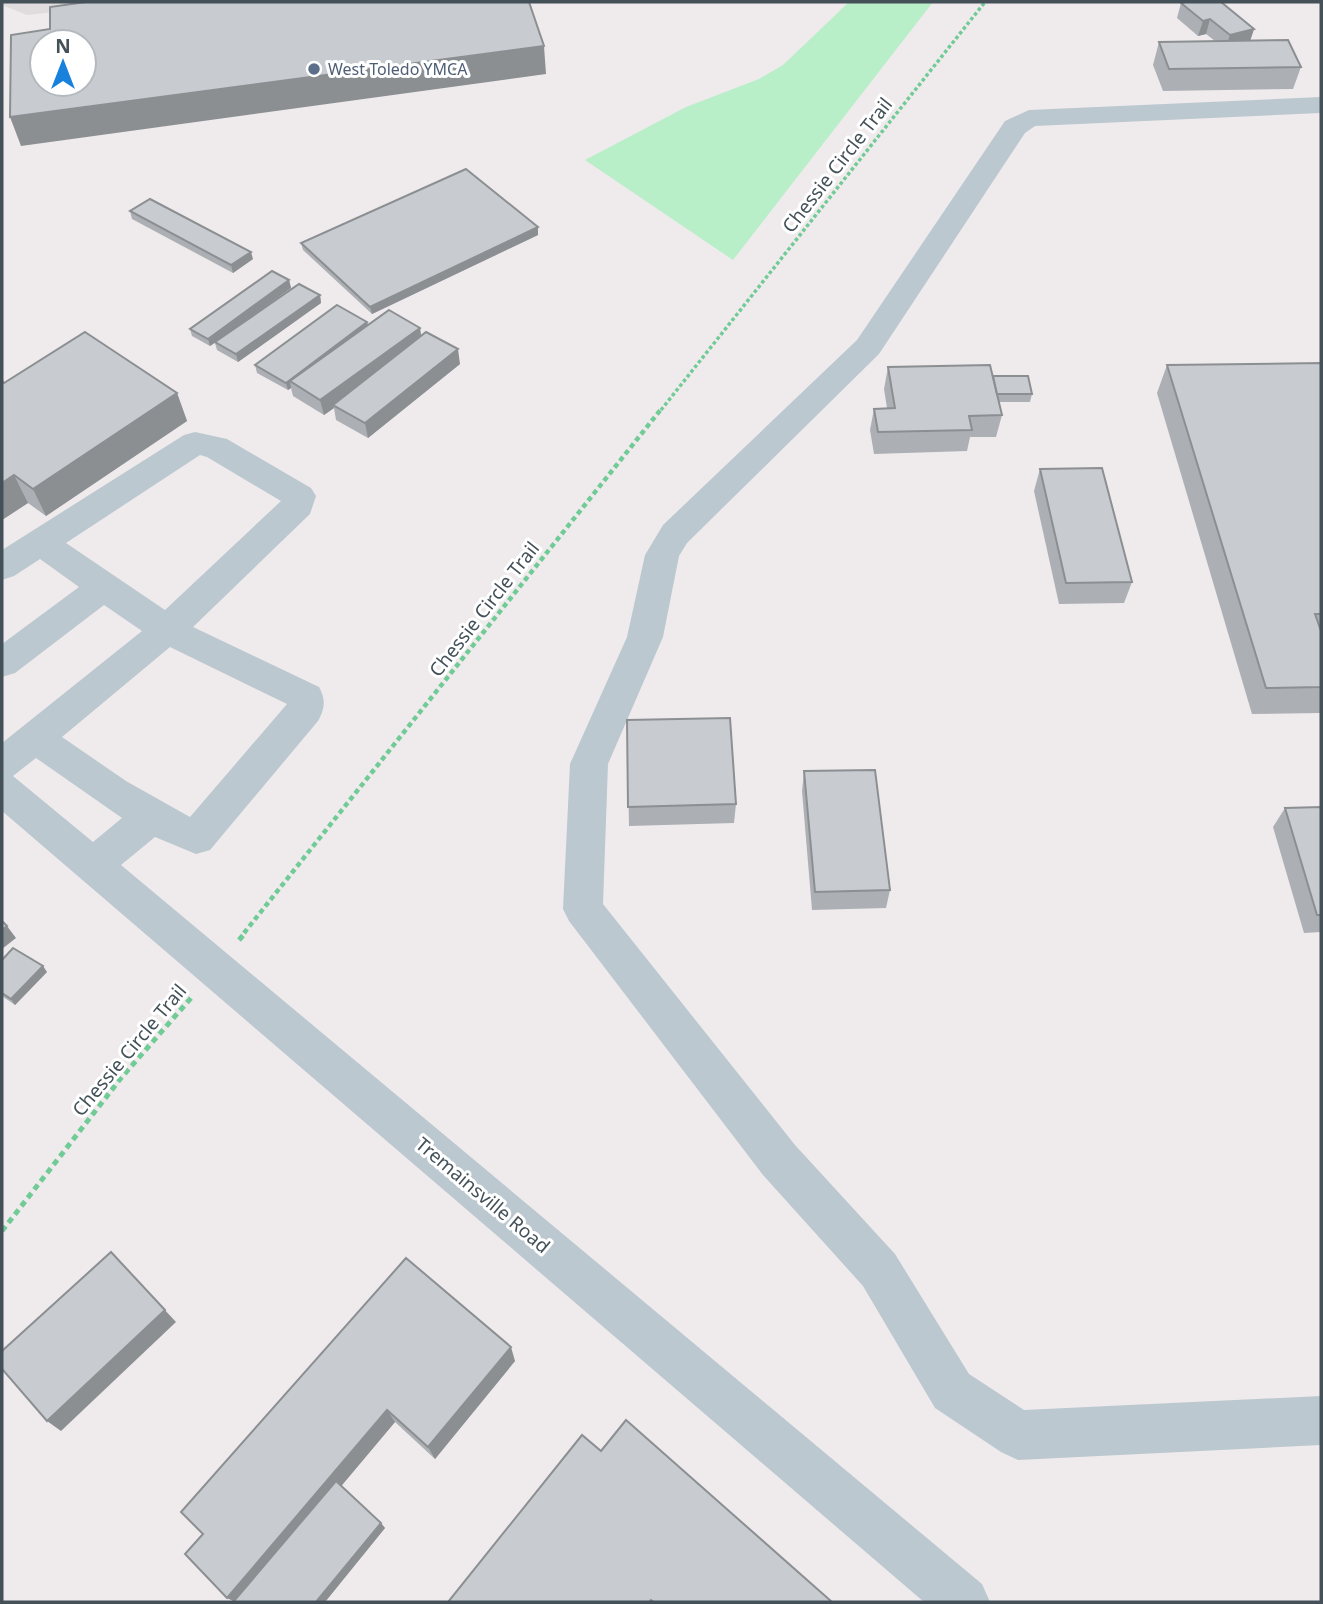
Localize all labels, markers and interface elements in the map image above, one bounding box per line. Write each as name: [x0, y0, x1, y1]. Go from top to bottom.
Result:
north arrow: [28, 28, 98, 98]
text: N: [55, 33, 71, 59]
place label: West Toledo YMCA: [328, 58, 468, 80]
marker: West Toledo YMCA: [306, 61, 322, 77]
street label: Chessie Circle Trail: [776, 92, 898, 238]
street label: Chessie Circle Trail: [423, 536, 545, 682]
street label: Chessie Circle Trail: [66, 979, 192, 1121]
street label: Tremainsville Road: [410, 1131, 556, 1259]

